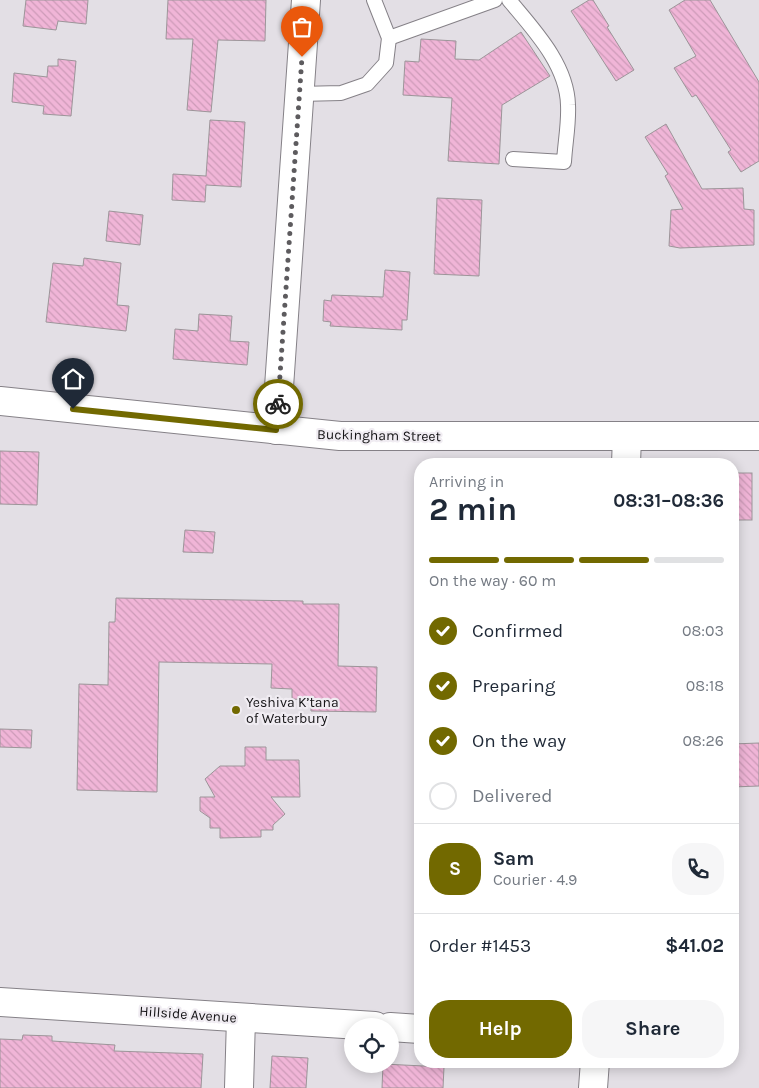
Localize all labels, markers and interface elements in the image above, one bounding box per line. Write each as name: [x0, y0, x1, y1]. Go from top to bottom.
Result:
pin: [281, 6, 323, 57]
icon: bag: [288, 13, 316, 41]
pin: [52, 358, 94, 409]
icon: home: [59, 365, 87, 393]
courier: [253, 379, 303, 429]
icon: bike: [264, 390, 292, 418]
street label: Buckingham Street: [317, 426, 441, 445]
text: Arriving in: [429, 472, 504, 491]
text: 08:31–08:36: [613, 490, 724, 512]
text: 2 min: [429, 491, 517, 528]
text: On the way · 60 m: [429, 571, 556, 590]
icon: check: [429, 617, 457, 645]
text: Confirmed: [472, 620, 563, 642]
text: 08:03: [682, 621, 724, 640]
icon: check: [429, 672, 457, 700]
text: Preparing: [472, 675, 555, 697]
text: 08:18: [686, 676, 724, 695]
place label: Yeshiva K’tana of Waterbury: [246, 694, 339, 727]
marker: Yeshiva K’tana of Waterbury: [230, 704, 242, 716]
icon: check: [429, 727, 457, 755]
text: On the way: [472, 730, 566, 752]
text: 08:26: [683, 731, 724, 750]
text: Delivered: [472, 785, 552, 807]
button: phone: [672, 843, 724, 895]
text: Sam: [493, 848, 534, 870]
text: S: [449, 858, 461, 880]
text: Courier · 4.9: [493, 870, 577, 889]
text: Order #1453: [429, 935, 531, 957]
text: $41.02: [665, 935, 724, 957]
button: Help: [429, 1000, 572, 1058]
button: Share: [582, 1000, 724, 1058]
street label: Hillside Avenue: [139, 1003, 237, 1026]
map controls: [344, 1018, 399, 1073]
button: locate: [344, 1018, 399, 1073]

